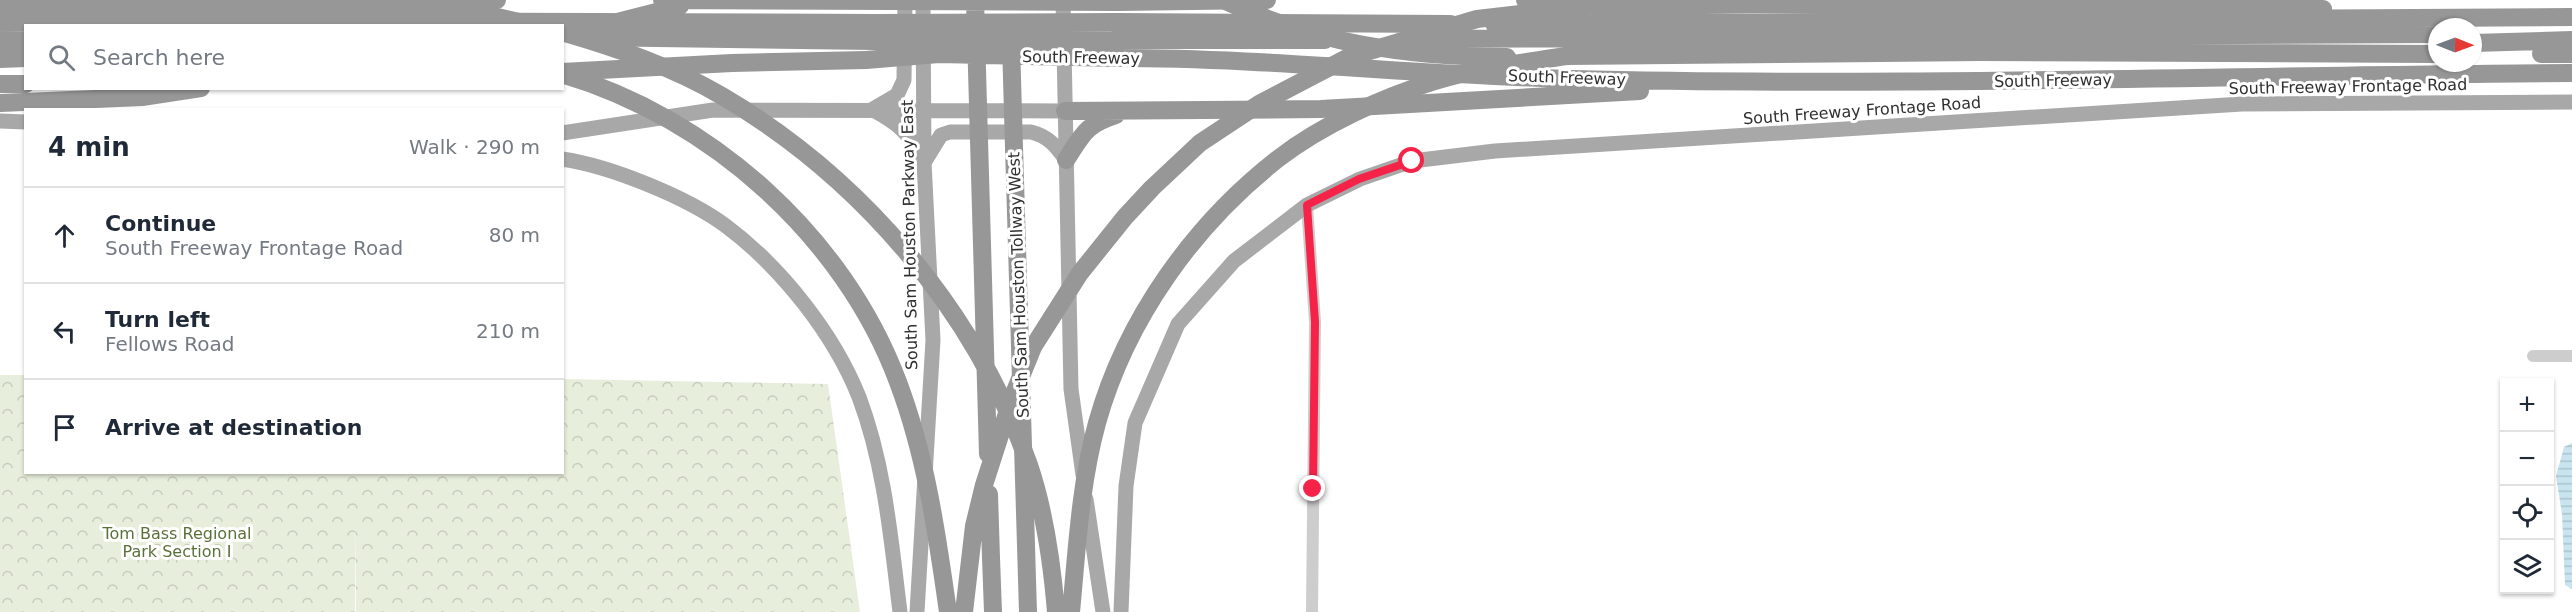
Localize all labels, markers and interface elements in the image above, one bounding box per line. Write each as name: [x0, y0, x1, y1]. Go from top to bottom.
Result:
north arrow: [2428, 18, 2482, 72]
search box: [24, 24, 564, 90]
icon: search: [45, 41, 78, 74]
text: Search here: [93, 45, 225, 70]
street label: South Freeway: [1022, 47, 1140, 68]
street label: South Freeway: [1508, 66, 1626, 89]
street label: South Freeway: [1994, 70, 2112, 91]
street label: South Freeway Frontage Road: [2229, 75, 2467, 98]
street label: South Freeway Frontage Road: [1742, 93, 1982, 128]
street label: South Sam Houston Parkway East: [898, 100, 921, 370]
text: 4 min: [48, 132, 130, 162]
text: Walk · 290 m: [409, 135, 540, 159]
route start: [1398, 147, 1424, 173]
street label: South Sam Houston Tollway West: [1004, 152, 1033, 418]
text: Continue: [105, 211, 216, 236]
icon: ahead: [48, 219, 81, 252]
text: 80 m: [489, 223, 540, 247]
text: South Freeway Frontage Road: [105, 236, 403, 260]
text: Turn left: [105, 307, 210, 332]
icon: left: [48, 315, 81, 348]
text: 210 m: [476, 319, 540, 343]
text: Fellows Road: [105, 332, 234, 356]
map controls: [2500, 378, 2554, 594]
button: +: [2500, 378, 2554, 432]
icon: arrive: [48, 411, 81, 444]
text: Arrive at destination: [105, 415, 362, 440]
button: −: [2500, 432, 2554, 486]
route end: [1299, 475, 1325, 501]
button: locate: [2500, 486, 2554, 540]
park label: Tom Bass Regional Park Section I: [101, 524, 252, 561]
button: layers: [2500, 540, 2554, 594]

